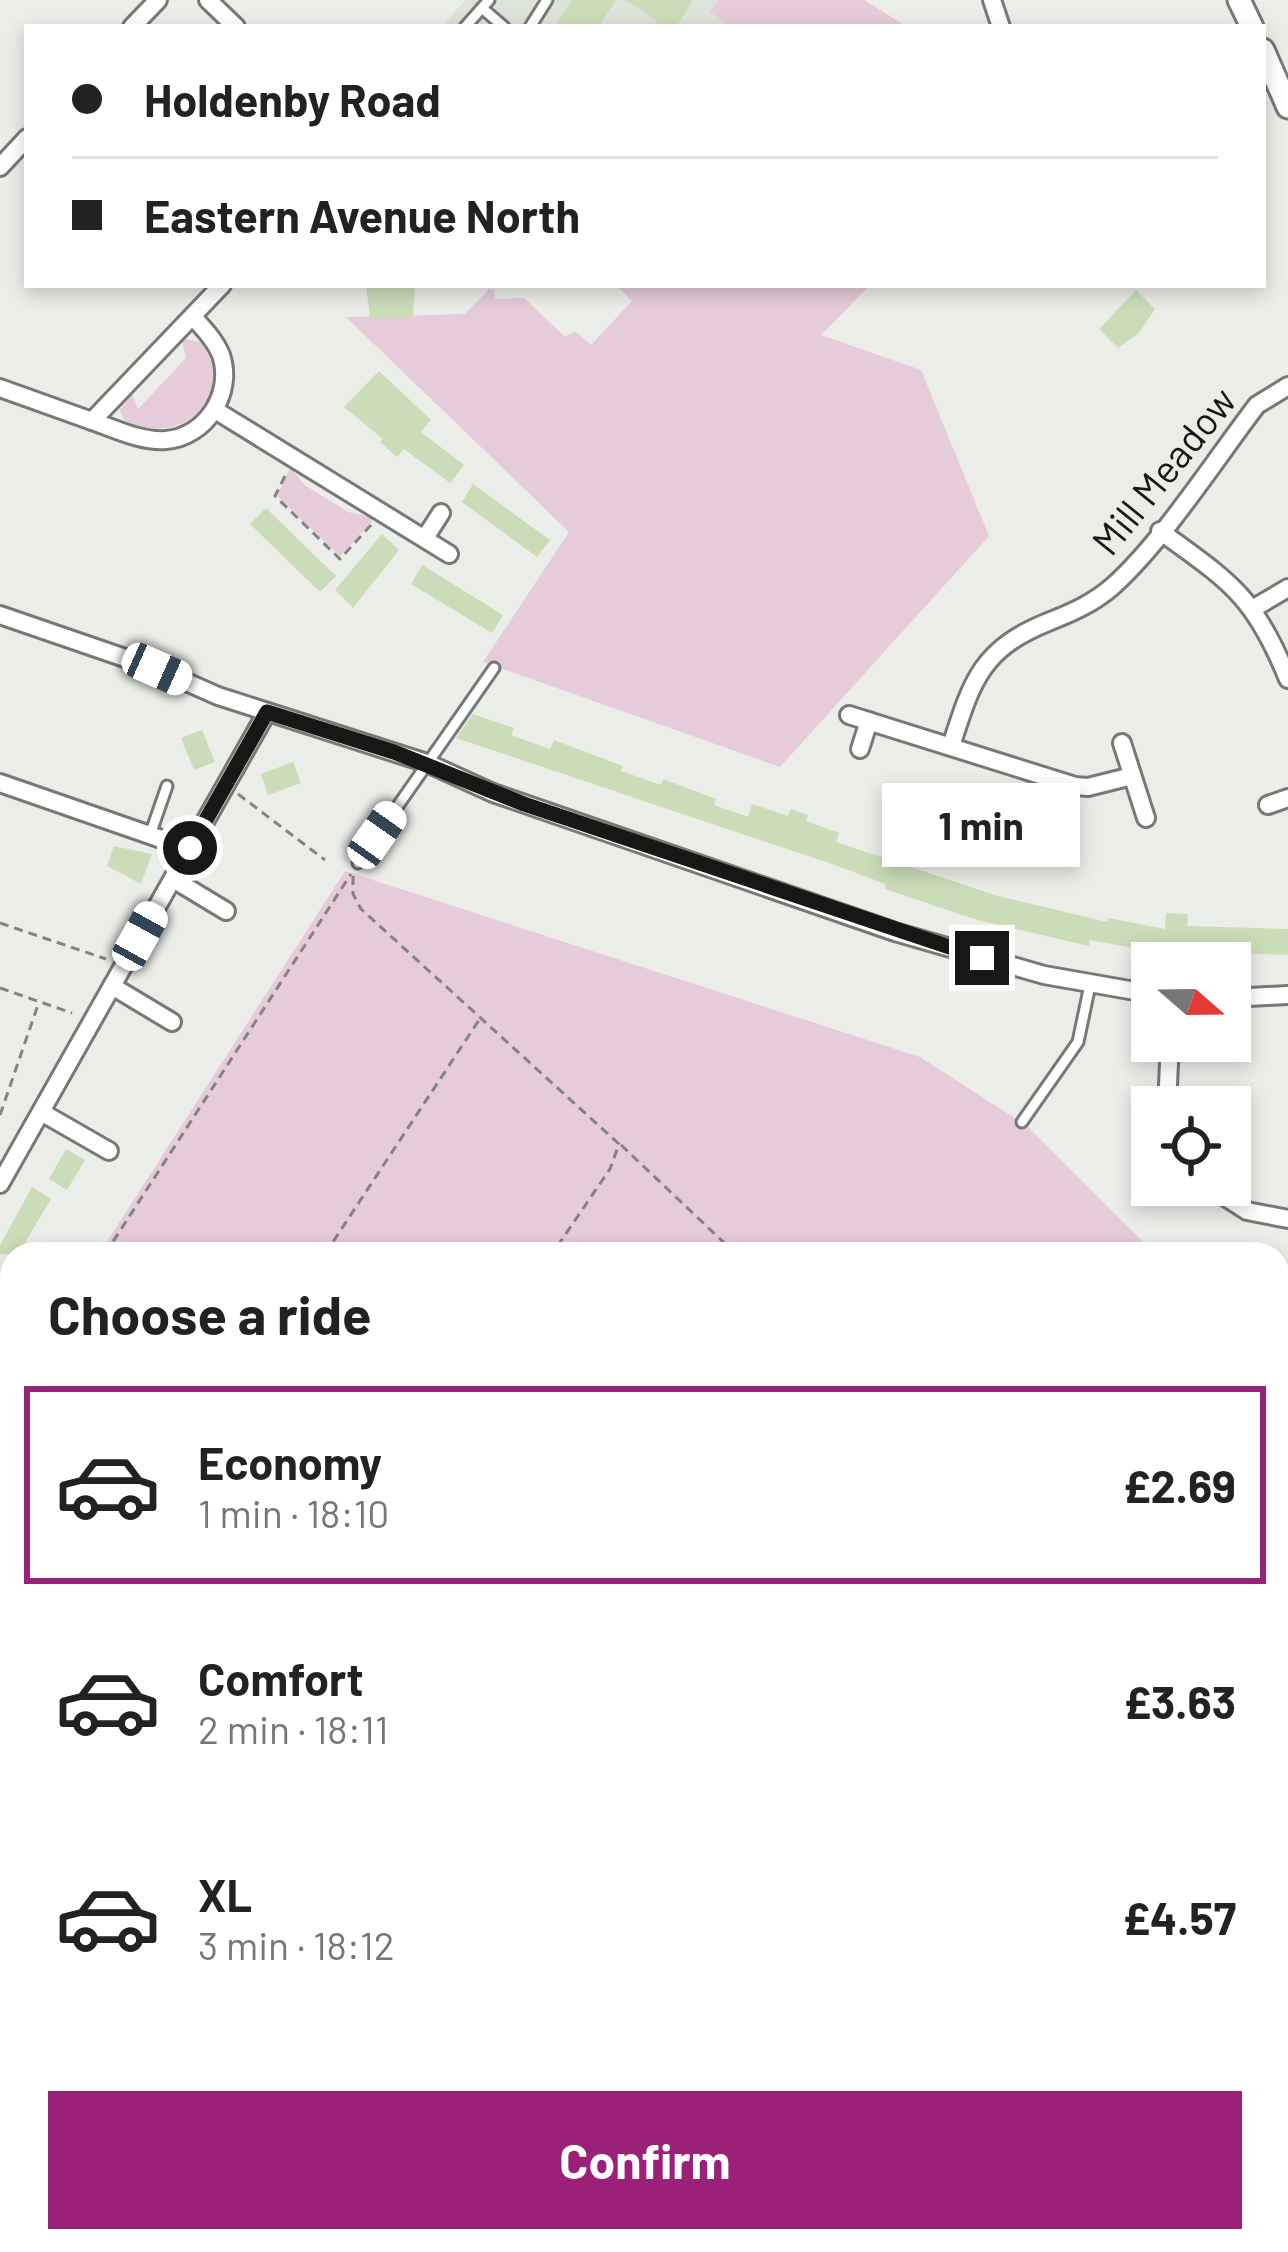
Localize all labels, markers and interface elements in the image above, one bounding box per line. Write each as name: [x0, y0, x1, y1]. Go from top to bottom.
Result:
text: Holdenby Road: [144, 72, 441, 126]
text: Eastern Avenue North: [144, 188, 580, 242]
street label: Mill Meadow: [1081, 377, 1245, 563]
car: [117, 638, 197, 700]
callout: 1 min: [883, 784, 1081, 868]
car: [342, 795, 412, 875]
text: 1 min: [938, 801, 1024, 848]
route start: [163, 821, 217, 875]
car: [107, 896, 173, 976]
route end: [955, 931, 1009, 985]
north arrow: [1131, 942, 1251, 1062]
map controls: [1131, 942, 1251, 1206]
button: locate: [1131, 1086, 1251, 1206]
text: Choose a ride: [48, 1281, 372, 1346]
icon: car: [54, 1431, 162, 1539]
text: Economy: [198, 1435, 382, 1489]
text: £2.69: [1123, 1458, 1236, 1512]
text: 1 min · 18:10: [198, 1489, 389, 1536]
icon: car: [54, 1647, 162, 1755]
text: Comfort: [198, 1651, 364, 1705]
text: £3.63: [1123, 1674, 1236, 1728]
text: 2 min · 18:11: [198, 1705, 388, 1752]
icon: car: [54, 1863, 162, 1971]
text: XL: [198, 1867, 252, 1921]
text: £4.57: [1122, 1890, 1236, 1944]
text: 3 min · 18:12: [198, 1921, 395, 1968]
button: Confirm: [48, 2091, 1242, 2229]

